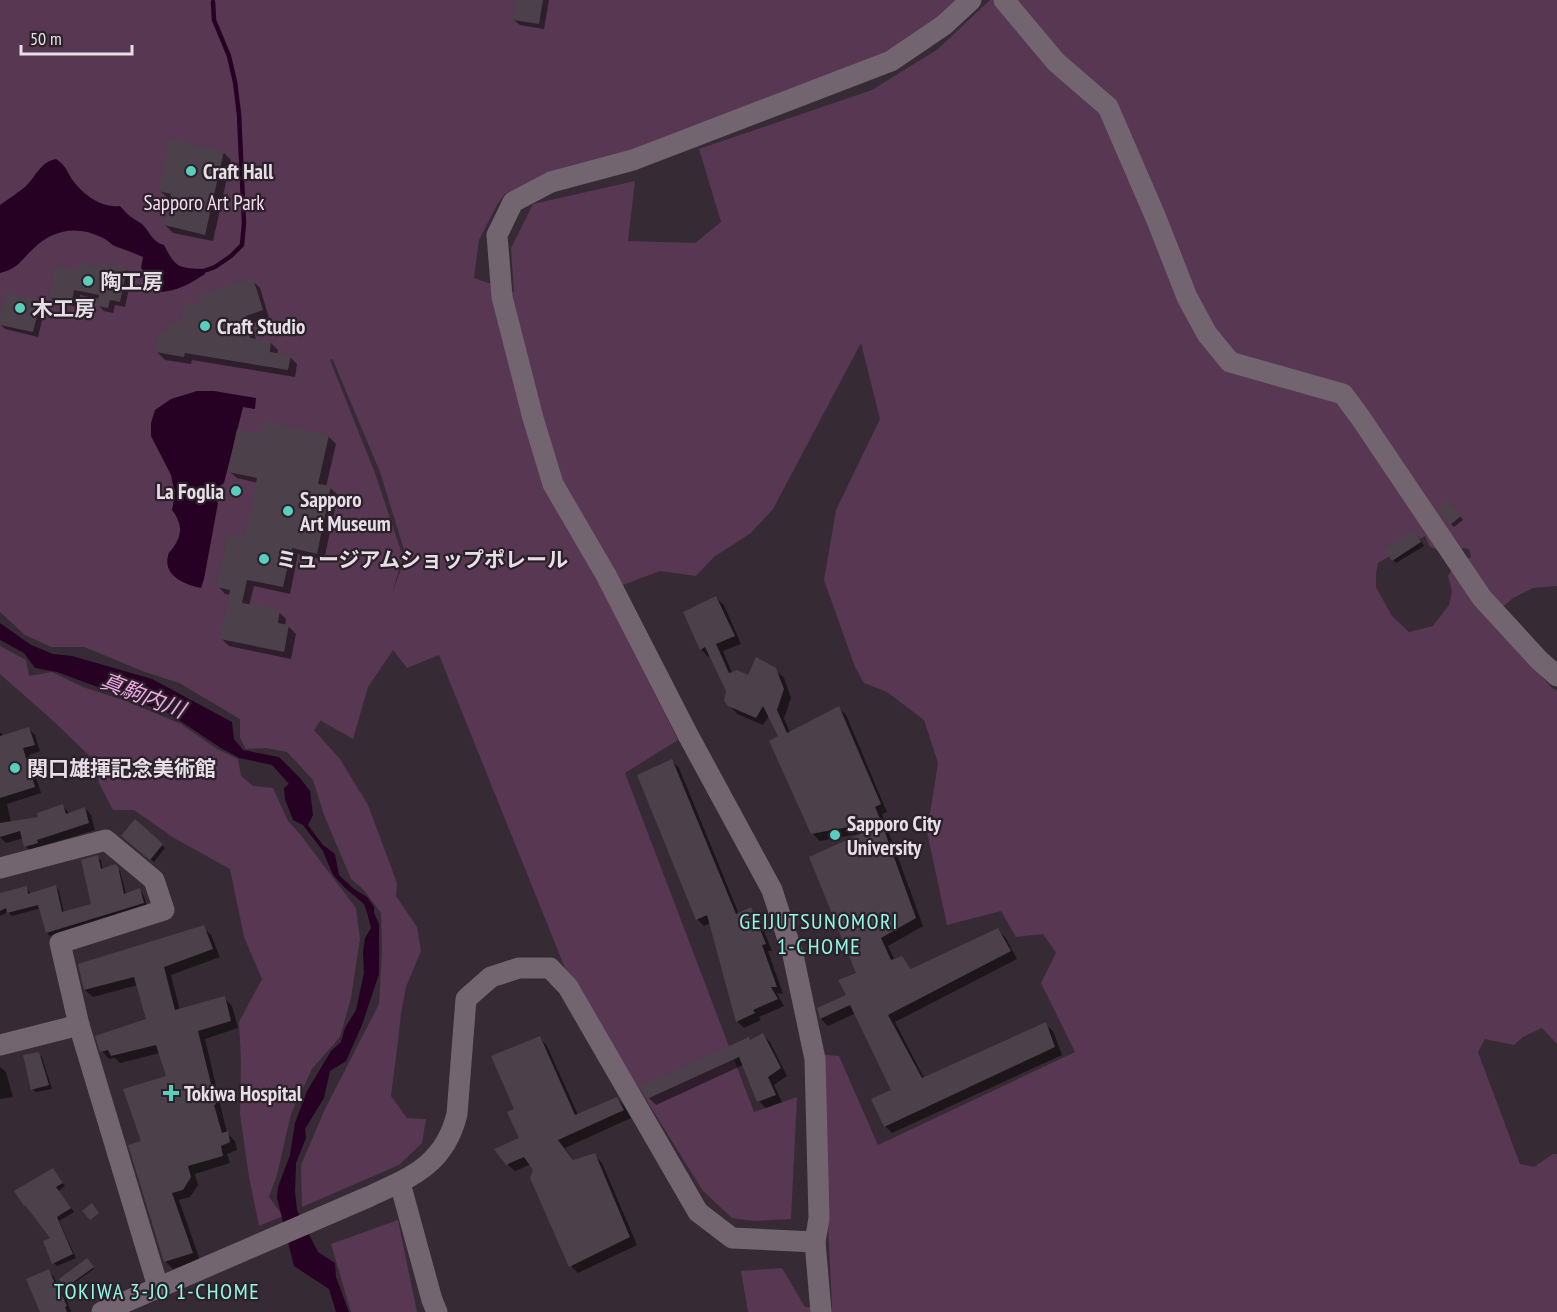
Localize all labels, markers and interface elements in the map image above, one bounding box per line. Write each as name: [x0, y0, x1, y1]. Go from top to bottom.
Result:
scale bar: [21, 18, 132, 56]
text: 50 m: [30, 27, 62, 50]
place label: Craft Hall: [203, 158, 274, 185]
marker: Craft Hall: [184, 164, 198, 178]
park label: Sapporo Art Park: [143, 189, 265, 216]
place label: 陶工房: [100, 268, 163, 295]
marker: 陶工房: [81, 274, 95, 288]
place label: 木工房: [32, 295, 95, 322]
marker: 木工房: [13, 301, 27, 315]
place label: Craft Studio: [217, 313, 305, 340]
marker: Craft Studio: [198, 319, 212, 333]
place label: La Foglia: [156, 478, 224, 505]
marker: La Foglia: [229, 484, 243, 498]
place label: Sapporo Art Museum: [299, 486, 391, 537]
marker: Sapporo Art Museum: [281, 504, 295, 518]
place label: ミュージアムショップポレール: [276, 546, 568, 573]
marker: ミュージアムショップポレール: [257, 552, 271, 566]
water label: 真駒内川: [97, 666, 191, 725]
place label: 関口雄揮記念美術館: [27, 755, 216, 782]
marker: 関口雄揮記念美術館: [8, 761, 22, 775]
place label: Sapporo City University: [847, 810, 942, 861]
marker: Sapporo City University: [828, 828, 842, 842]
district label: GEIJUTSUNOMORI 1-CHOME: [739, 907, 899, 960]
place label: Tokiwa Hospital: [184, 1080, 303, 1107]
marker: Tokiwa Hospital: [162, 1084, 180, 1102]
district label: TOKIWA 3-JO 1-CHOME: [54, 1277, 260, 1305]

